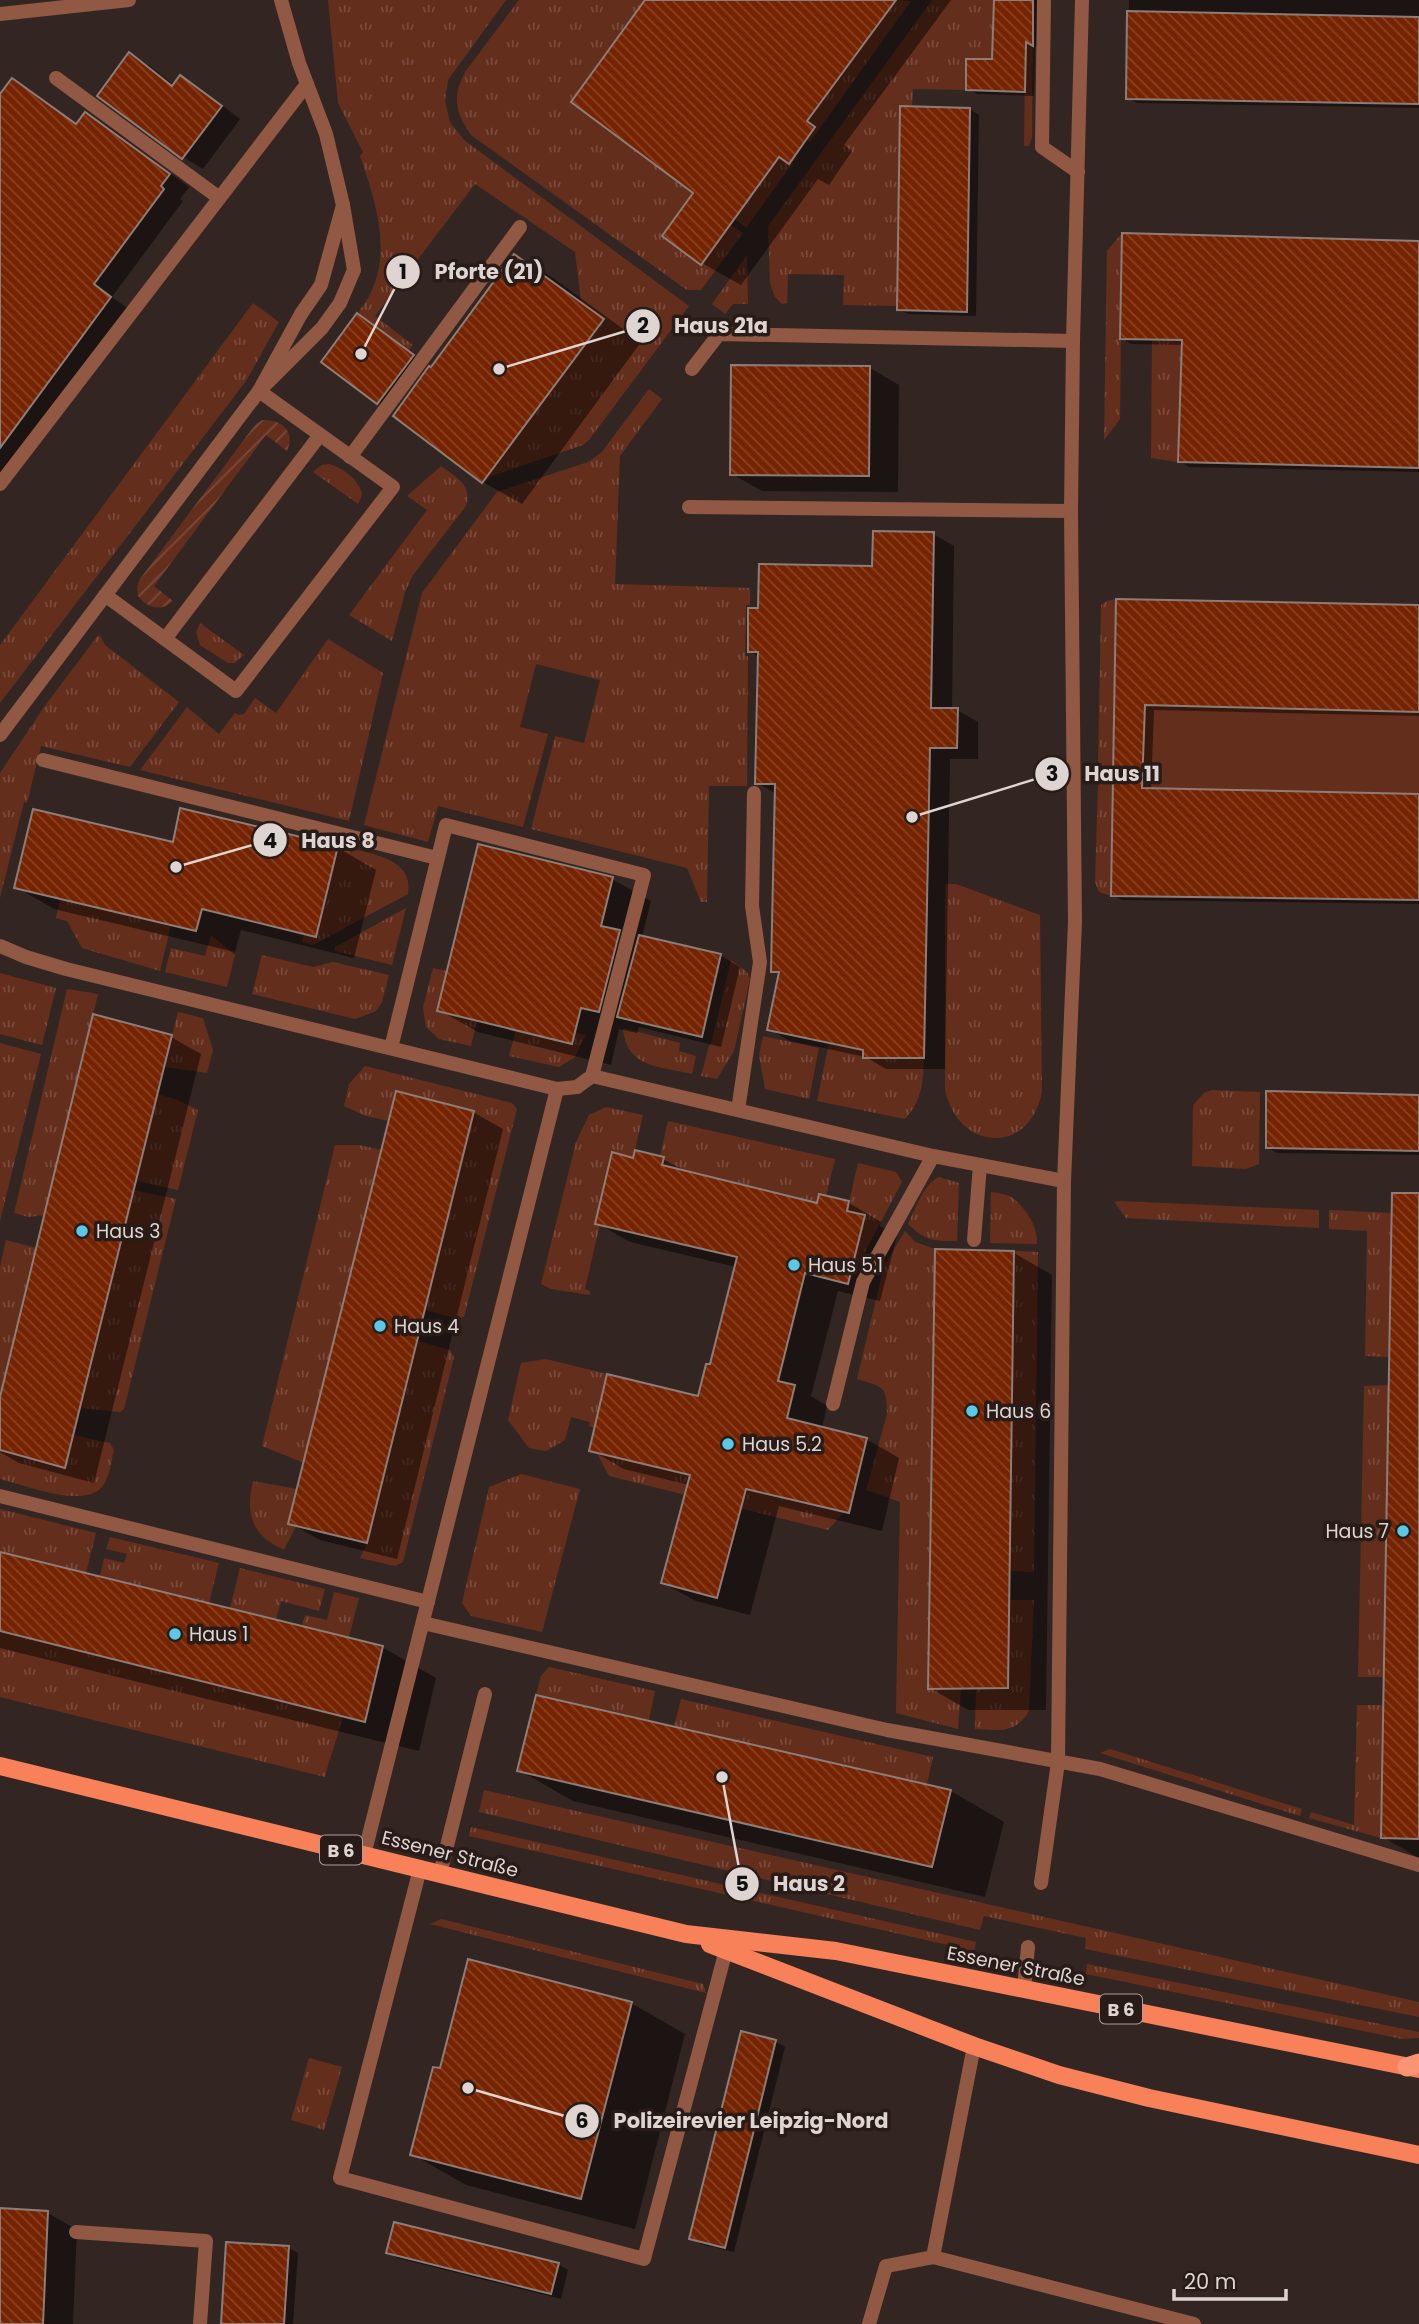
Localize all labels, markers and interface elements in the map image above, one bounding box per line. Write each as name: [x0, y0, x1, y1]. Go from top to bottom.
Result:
callout: Pforte (21): [386, 251, 558, 293]
text: 1: [399, 257, 407, 286]
text: Pforte (21): [435, 257, 543, 286]
callout: Haus 21a: [625, 305, 782, 347]
text: 2: [637, 311, 649, 340]
text: Haus 21a: [674, 311, 768, 340]
callout: Haus 11: [1035, 753, 1174, 795]
text: 3: [1046, 759, 1058, 788]
text: Haus 11: [1084, 759, 1160, 788]
callout: Haus 8: [252, 819, 389, 861]
text: 4: [263, 826, 277, 855]
text: Haus 8: [301, 826, 375, 855]
place label: Haus 3: [96, 1218, 160, 1245]
marker: Haus 3: [74, 1223, 90, 1239]
place label: Haus 5.1: [808, 1252, 883, 1279]
marker: Haus 5.1: [786, 1257, 802, 1273]
place label: Haus 4: [394, 1313, 459, 1340]
marker: Haus 4: [372, 1318, 388, 1334]
place label: Haus 6: [986, 1398, 1051, 1425]
marker: Haus 6: [964, 1403, 980, 1419]
place label: Haus 5.2: [742, 1431, 822, 1458]
marker: Haus 5.2: [720, 1436, 736, 1452]
place label: Haus 7: [1325, 1518, 1389, 1545]
marker: Haus 7: [1395, 1523, 1411, 1539]
place label: Haus 1: [189, 1621, 248, 1648]
marker: Haus 1: [167, 1626, 183, 1642]
street label: Essener Straße: [379, 1824, 521, 1884]
road number: B 6: [320, 1836, 362, 1864]
callout: Haus 2: [724, 1863, 859, 1905]
text: 5: [735, 1869, 749, 1898]
text: Haus 2: [773, 1869, 845, 1898]
street label: Essener Straße: [945, 1939, 1087, 1993]
road number: B 6: [1100, 1994, 1142, 2024]
callout: Polizeirevier Leipzig-Nord: [565, 2100, 903, 2142]
text: 6: [575, 2106, 589, 2135]
text: Polizeirevier Leipzig-Nord: [614, 2106, 888, 2135]
scale bar: [1174, 2258, 1286, 2302]
text: 20 m: [1184, 2267, 1237, 2296]

